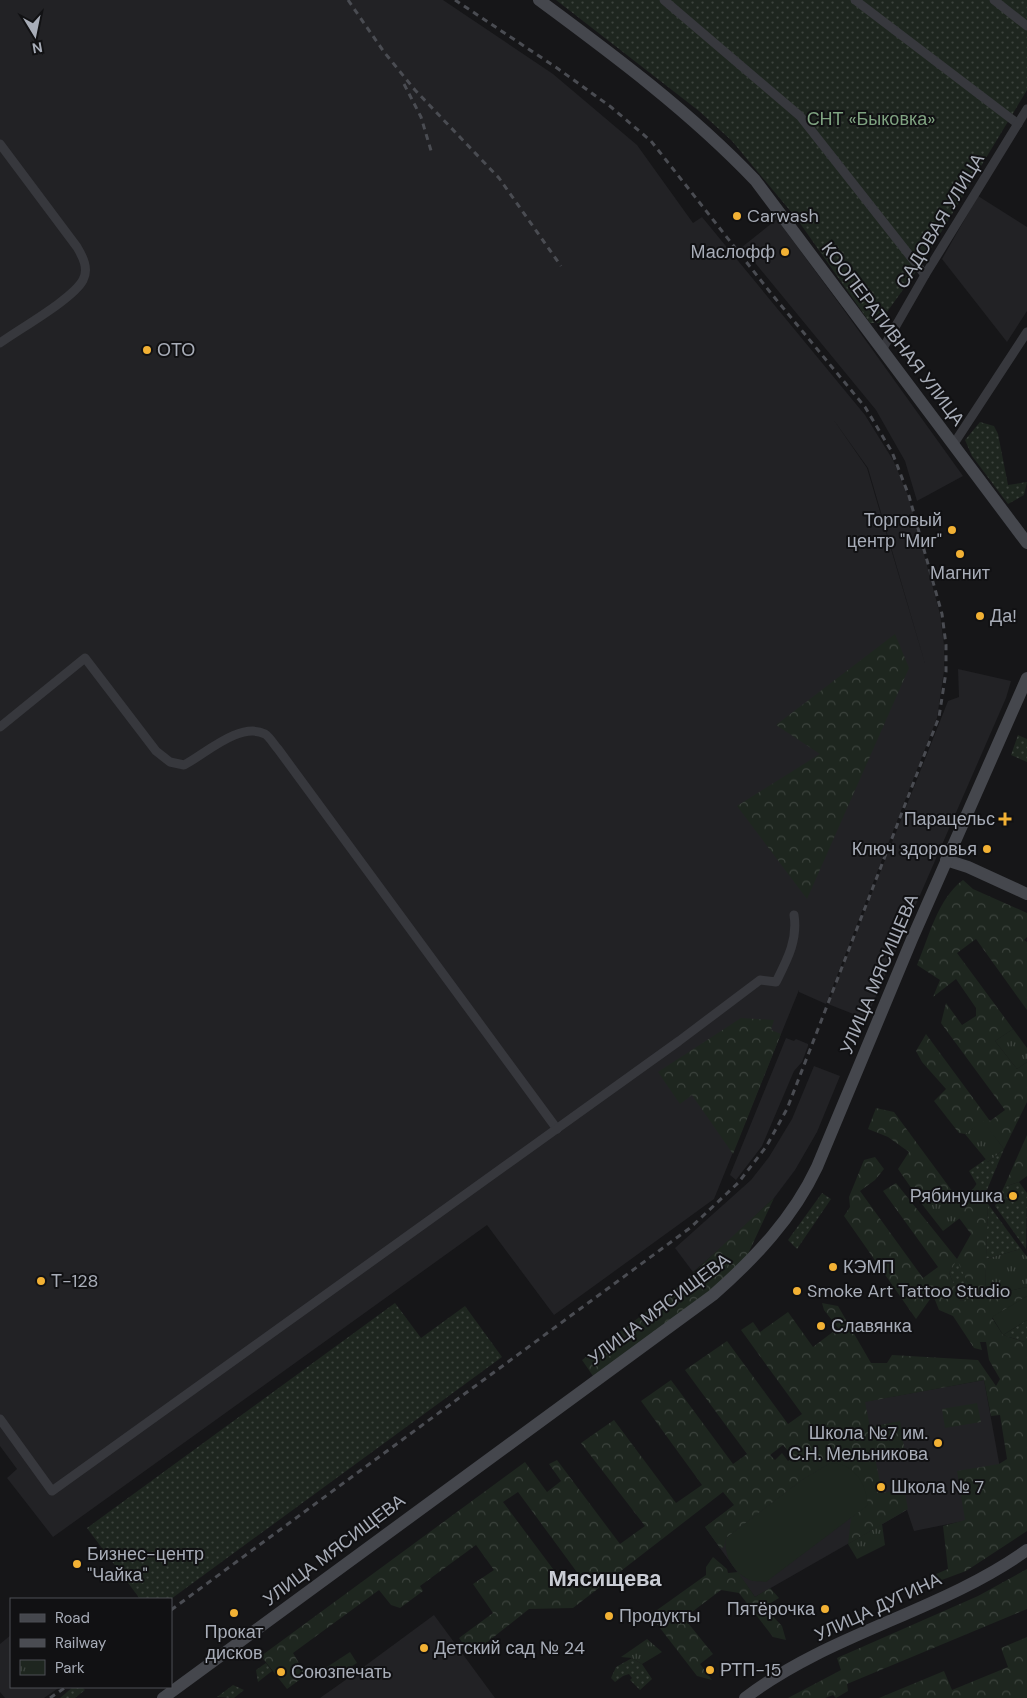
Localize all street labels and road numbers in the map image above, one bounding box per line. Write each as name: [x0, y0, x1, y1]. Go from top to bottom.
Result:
street label: САДОВАЯ УЛИЦА: [890, 149, 990, 293]
street label: КООПЕРАТИВНАЯ УЛИЦА: [816, 237, 970, 431]
street label: УЛИЦА МЯСИЩЕВА: [834, 890, 924, 1058]
street label: УЛИЦА МЯСИЩЕВА: [583, 1248, 735, 1370]
street label: УЛИЦА МЯСИЩЕВА: [258, 1489, 410, 1611]
street label: УЛИЦА ДУГИНА: [811, 1567, 945, 1647]

